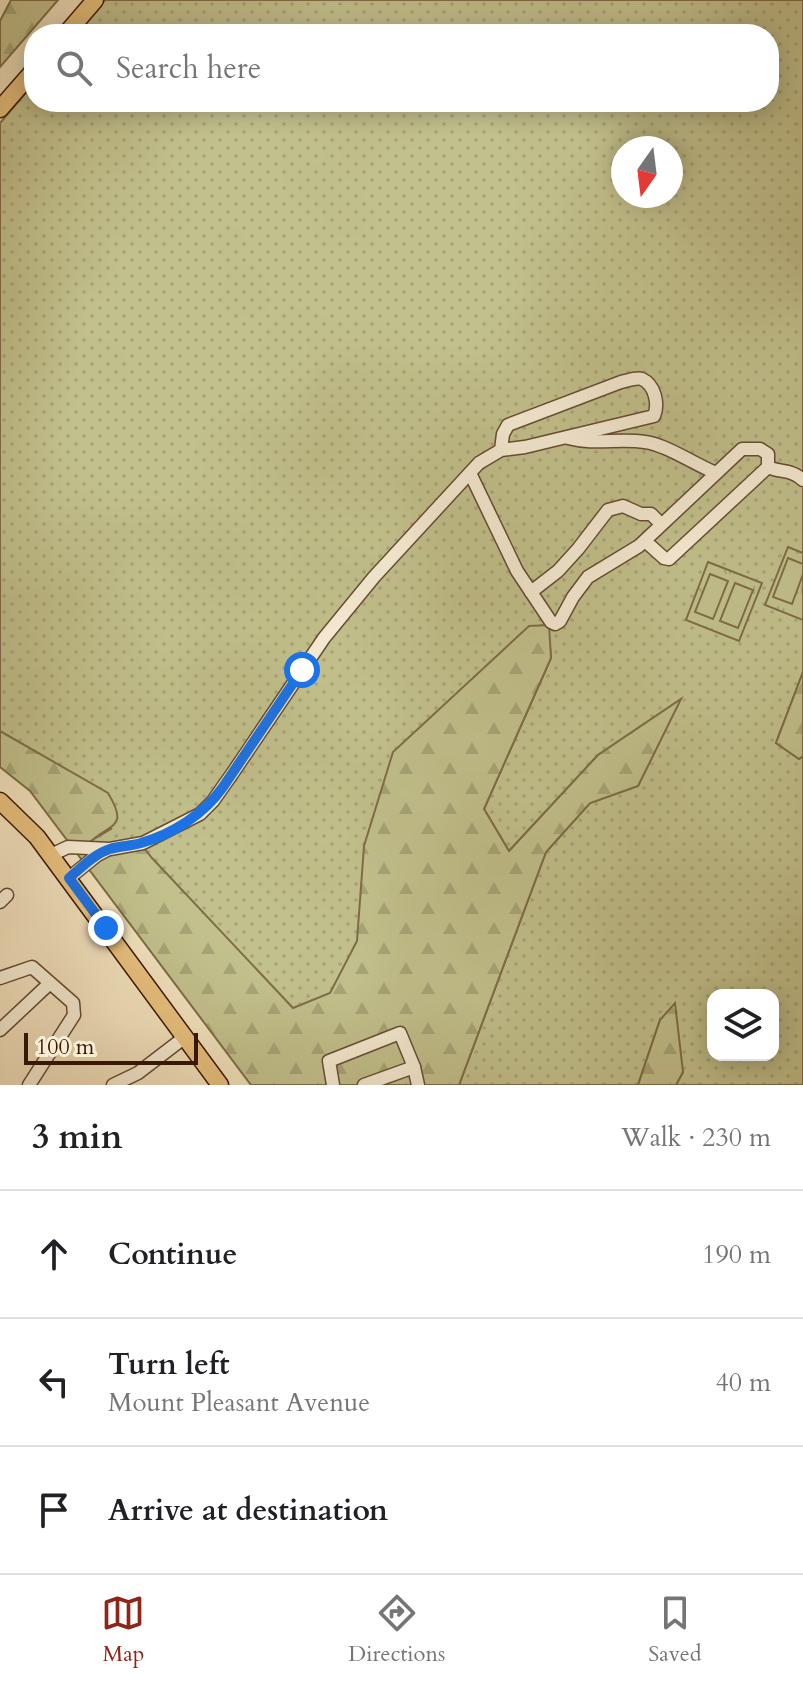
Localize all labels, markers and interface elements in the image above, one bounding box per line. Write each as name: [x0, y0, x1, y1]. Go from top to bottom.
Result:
search box: [24, 24, 779, 112]
icon: search: [52, 46, 96, 90]
text: Search here: [116, 48, 261, 89]
north arrow: [611, 136, 683, 208]
route start: [284, 652, 320, 688]
route end: [88, 910, 124, 946]
map controls: [707, 989, 779, 1061]
button: layers: [707, 989, 779, 1061]
scale bar: [24, 1029, 198, 1065]
text: 100 m: [36, 1032, 94, 1062]
text: 3 min: [32, 1114, 123, 1160]
text: Walk · 230 m: [621, 1120, 771, 1155]
icon: ahead: [32, 1232, 76, 1276]
text: Continue: [108, 1234, 237, 1275]
text: 190 m: [702, 1237, 771, 1272]
text: Turn left: [108, 1344, 230, 1385]
icon: left: [32, 1360, 76, 1404]
text: 40 m: [715, 1365, 771, 1400]
text: Mount Pleasant Avenue: [108, 1385, 370, 1420]
icon: arrive: [32, 1488, 76, 1532]
text: Arrive at destination: [108, 1490, 388, 1531]
tab: Map: [101, 1591, 145, 1669]
tab: Directions: [348, 1591, 445, 1669]
tab: Saved: [648, 1591, 702, 1669]

